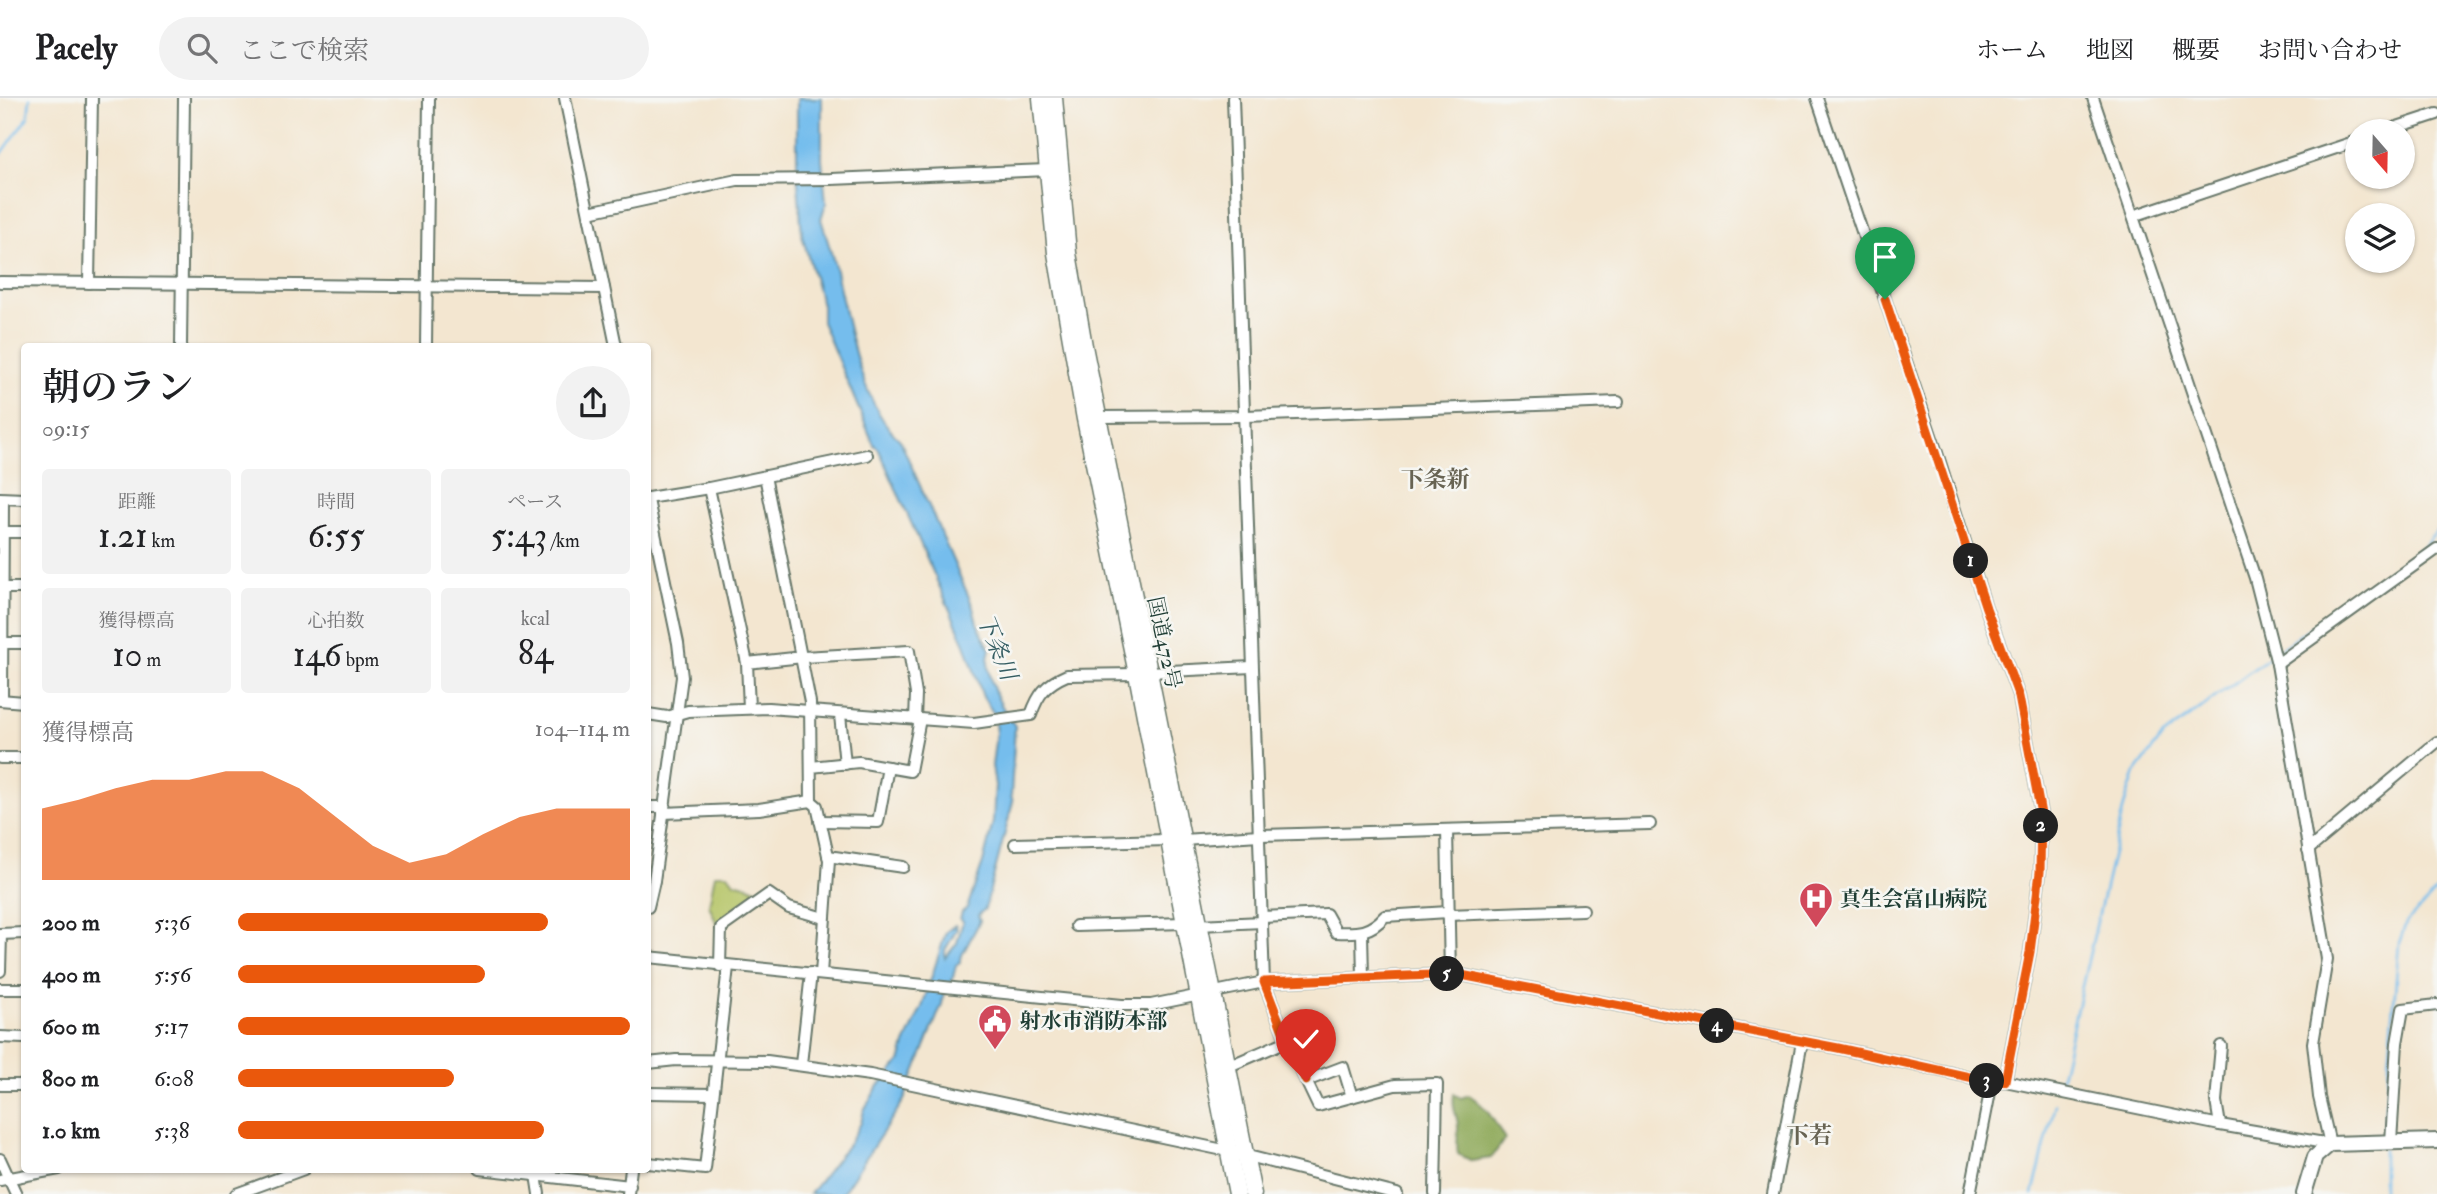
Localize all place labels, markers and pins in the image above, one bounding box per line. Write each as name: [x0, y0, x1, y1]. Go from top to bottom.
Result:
pin: [1855, 227, 1915, 299]
pin: 1: [1954, 544, 1988, 578]
pin: 2: [2024, 808, 2058, 844]
hospital icon: 真生会富山病院: [1797, 880, 1835, 929]
place label: 真生会富山病院: [1840, 886, 1987, 913]
pin: 5: [1430, 956, 1464, 992]
public building icon: 射水市消防本部: [976, 1002, 1014, 1051]
place label: 射水市消防本部: [1020, 1008, 1167, 1035]
pin: [1276, 1009, 1336, 1081]
pin: 4: [1700, 1009, 1734, 1044]
pin: 3: [1969, 1063, 2004, 1098]

